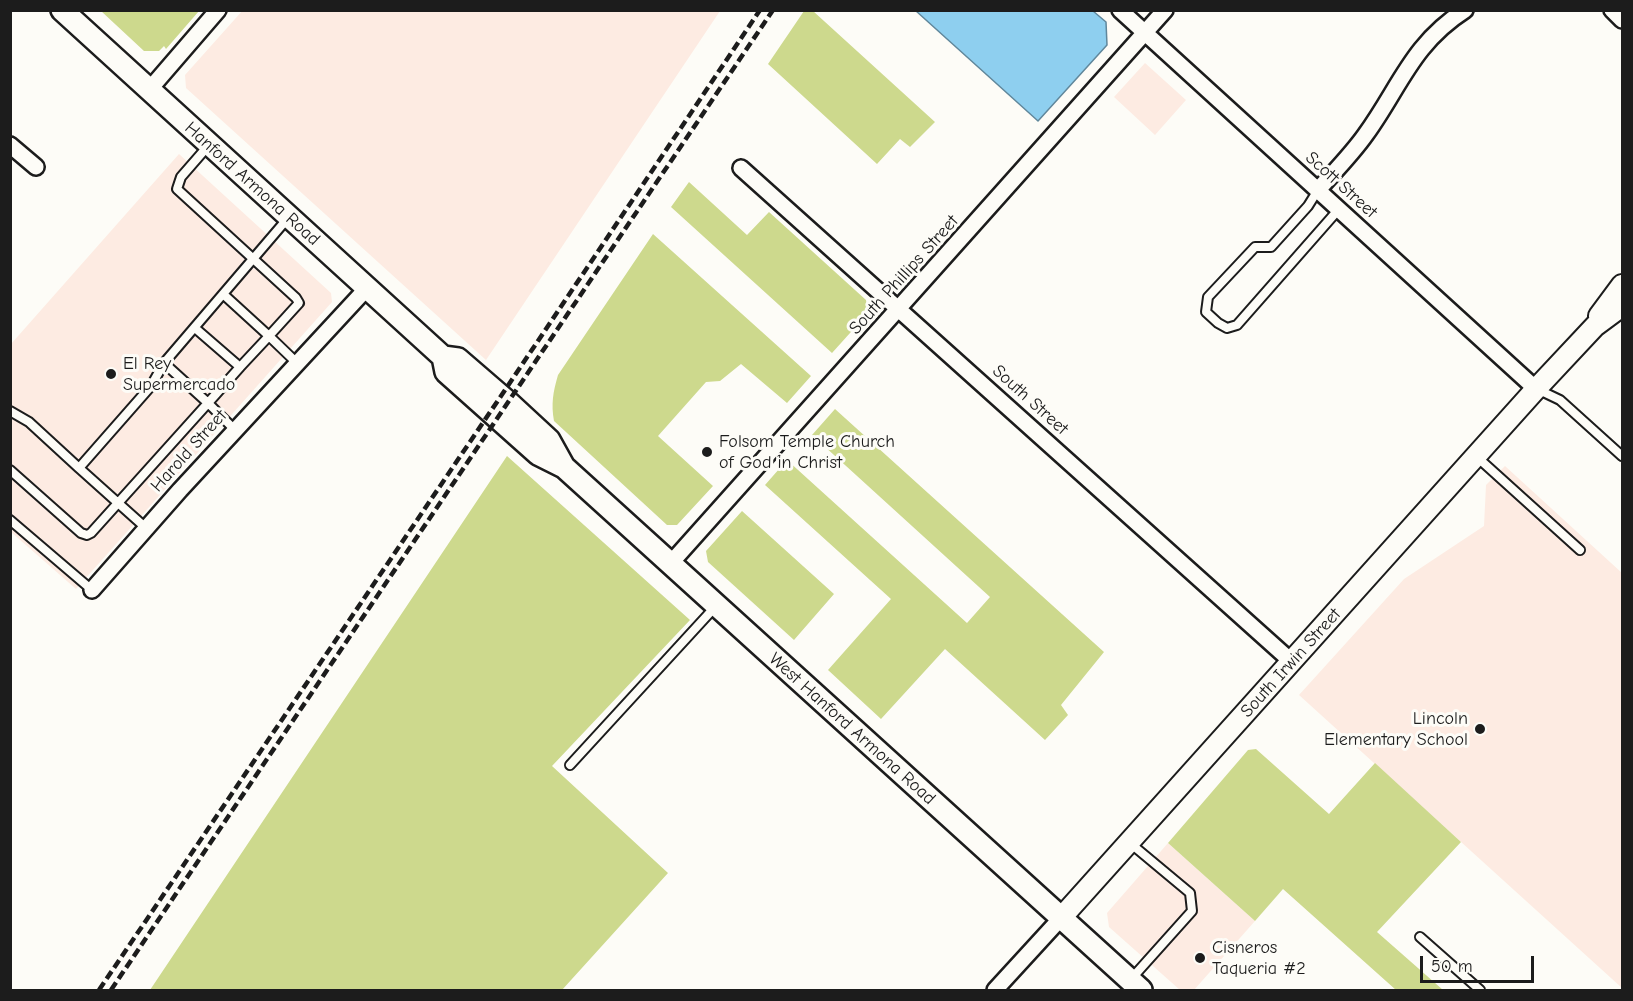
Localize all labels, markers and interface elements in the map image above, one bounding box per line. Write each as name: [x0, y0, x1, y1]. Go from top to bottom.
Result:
street label: Hanford Armona Road: [180, 118, 324, 250]
street label: Scott Street: [1301, 147, 1381, 223]
street label: South Phillips Street: [845, 211, 963, 339]
place label: El Rey Supermercado: [123, 353, 235, 395]
street label: South Street: [988, 360, 1072, 440]
marker: El Rey Supermercado: [104, 367, 118, 381]
street label: Harold Street: [146, 405, 232, 497]
place label: Folsom Temple Church of God in Christ: [719, 431, 895, 474]
marker: Folsom Temple Church of God in Christ: [700, 445, 714, 459]
street label: South Irwin Street: [1236, 604, 1346, 722]
street label: West Hanford Armona Road: [764, 648, 940, 810]
place label: Lincoln Elementary School: [1324, 708, 1468, 750]
marker: Lincoln Elementary School: [1473, 722, 1487, 736]
place label: Cisneros Taqueria #2: [1212, 937, 1306, 980]
scale bar: [1423, 944, 1537, 982]
marker: Cisneros Taqueria #2: [1193, 951, 1207, 965]
text: 50 m: [1431, 956, 1473, 977]

